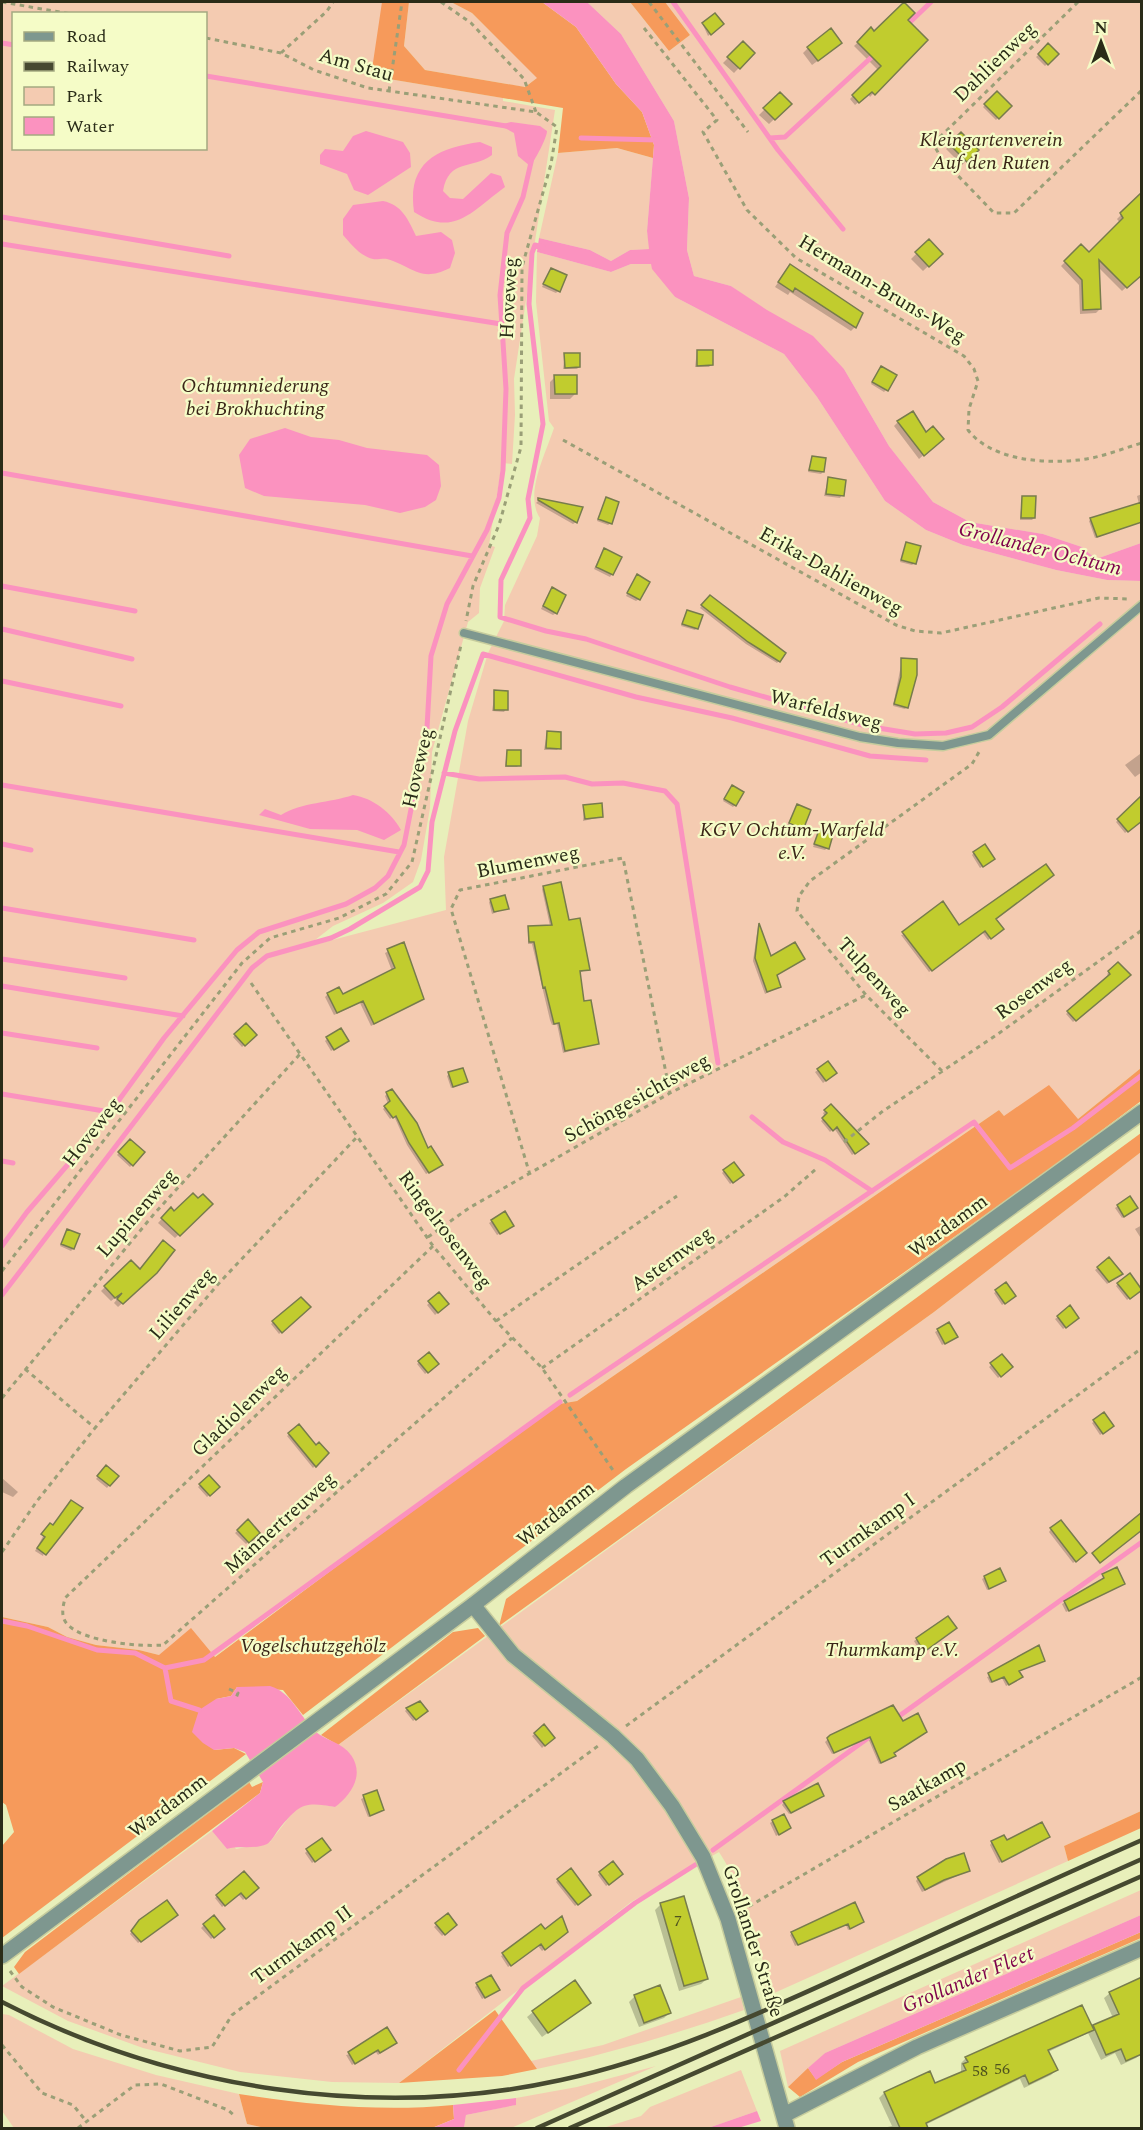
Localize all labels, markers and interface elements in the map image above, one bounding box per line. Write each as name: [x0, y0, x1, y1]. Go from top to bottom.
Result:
legend: [12, 12, 207, 150]
north arrow: [1071, 12, 1131, 72]
street label: Dahlienweg: [947, 14, 1043, 110]
text: N: [1094, 16, 1108, 40]
text: Road: [66, 23, 107, 50]
street label: Am Stau: [315, 40, 397, 90]
text: Railway: [66, 53, 130, 80]
text: Park: [66, 83, 103, 110]
text: Water: [66, 113, 114, 140]
park label: Kleingartenverein Auf den Ruten: [919, 125, 1063, 178]
street label: Hermann-Bruns-Weg: [792, 227, 972, 351]
street label: Hoveweg: [492, 256, 526, 340]
park label: Ochtumniederung bei Brokhuchting: [181, 371, 330, 424]
water label: Grollander Ochtum: [955, 513, 1125, 585]
street label: Erika-Dahlienweg: [753, 519, 909, 623]
street label: Warfeldsweg: [767, 682, 885, 738]
street label: Hoveweg: [394, 725, 442, 811]
park label: KGV Ochtum-Warfeld e.V.: [700, 815, 884, 868]
street label: Blumenweg: [474, 837, 582, 887]
street label: Tulpenweg: [830, 930, 918, 1024]
street label: Rosenweg: [989, 951, 1079, 1027]
street label: Schöngesichtsweg: [559, 1045, 715, 1151]
street label: Hoveweg: [55, 1090, 129, 1174]
street label: Lupinenweg: [90, 1162, 184, 1264]
street label: Ringelrosenweg: [390, 1164, 500, 1296]
street label: Wardamm: [902, 1187, 994, 1265]
street label: Asternweg: [625, 1219, 719, 1299]
street label: Lilienweg: [142, 1261, 222, 1347]
street label: Gladiolenweg: [185, 1358, 293, 1464]
street label: Männertreuweg: [217, 1464, 343, 1582]
street label: Wardamm: [510, 1474, 602, 1554]
street label: Turmkamp I: [814, 1485, 922, 1575]
park label: Vogelschutzgehölz: [240, 1631, 386, 1661]
park label: Thurmkamp e.V.: [825, 1635, 959, 1665]
street label: Saatkamp: [882, 1750, 972, 1820]
street label: Wardamm: [122, 1766, 214, 1846]
street label: Grollander Straße: [714, 1861, 792, 2021]
street label: Turmkamp II: [245, 1898, 359, 1992]
house number: 7: [674, 1909, 682, 1933]
water label: Grollander Fleet: [897, 1938, 1039, 2022]
house number: 56: [994, 2057, 1010, 2081]
house number: 58: [972, 2059, 988, 2083]

